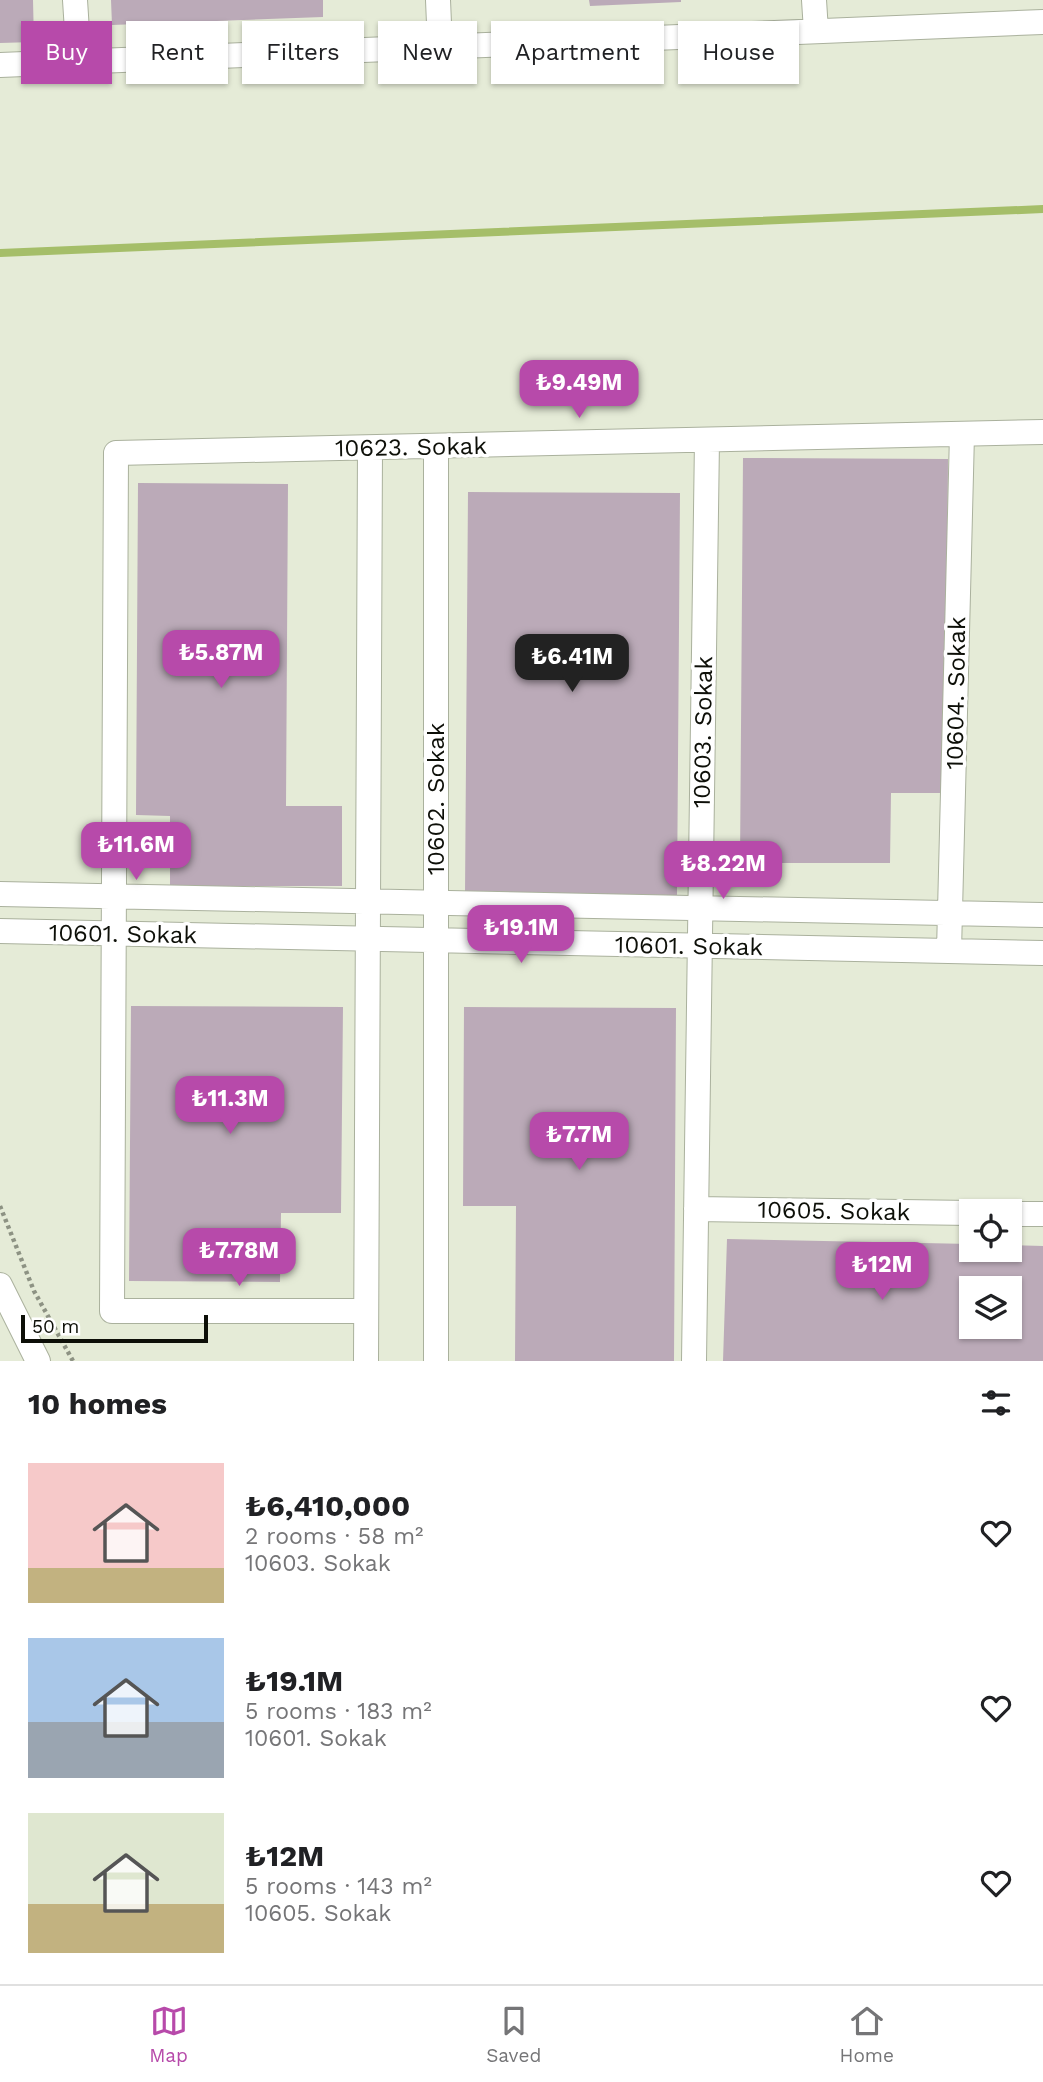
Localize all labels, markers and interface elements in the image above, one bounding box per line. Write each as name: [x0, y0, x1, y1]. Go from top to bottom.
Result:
chip: Buy: [21, 21, 112, 84]
chip: Rent: [126, 21, 228, 84]
chip: Filters: [242, 21, 364, 84]
chip: New: [378, 21, 477, 84]
chip: Apartment: [491, 21, 664, 84]
chip: House: [678, 21, 799, 84]
pin: ₺9.49M: [522, 360, 636, 420]
text: ₺9.49M: [536, 369, 622, 396]
street label: 10623. Sokak: [335, 432, 488, 462]
street label: 10604. Sokak: [941, 616, 971, 770]
pin: ₺5.87M: [164, 630, 278, 690]
pin: ₺6.41M: [515, 634, 629, 694]
text: ₺5.87M: [179, 639, 263, 666]
text: ₺6.41M: [531, 643, 613, 670]
street label: 10603. Sokak: [688, 655, 718, 808]
street label: 10602. Sokak: [422, 722, 450, 875]
pin: ₺11.6M: [79, 822, 193, 882]
text: ₺11.6M: [97, 831, 175, 858]
pin: ₺8.22M: [666, 842, 780, 901]
text: ₺8.22M: [680, 850, 766, 877]
pin: ₺19.1M: [464, 906, 578, 965]
text: ₺19.1M: [483, 914, 559, 941]
street label: 10601. Sokak: [49, 919, 198, 949]
street label: 10601. Sokak: [615, 931, 764, 961]
pin: ₺11.3M: [173, 1076, 287, 1136]
text: ₺11.3M: [191, 1085, 269, 1112]
pin: ₺7.7M: [530, 1112, 628, 1172]
text: ₺7.7M: [546, 1121, 612, 1148]
street label: 10605. Sokak: [757, 1196, 911, 1226]
map controls: [959, 1199, 1022, 1339]
button: locate: [959, 1199, 1022, 1262]
pin: ₺7.78M: [182, 1228, 296, 1288]
text: ₺7.78M: [199, 1237, 279, 1264]
pin: ₺12M: [841, 1242, 923, 1302]
text: ₺12M: [852, 1251, 912, 1278]
button: layers: [959, 1276, 1022, 1339]
scale bar: [21, 1312, 208, 1344]
text: 50 m: [32, 1315, 79, 1338]
icon: filters: [977, 1384, 1015, 1422]
text: 10 homes: [28, 1386, 167, 1421]
text: ₺6,410,000: [245, 1488, 410, 1523]
icon: home: [84, 1491, 168, 1575]
icon: heart: [977, 1514, 1015, 1552]
text: 2 rooms · 58 m²: [245, 1523, 424, 1550]
text: 10603. Sokak: [245, 1550, 391, 1577]
text: ₺19.1M: [245, 1663, 343, 1698]
icon: home: [84, 1666, 168, 1750]
icon: heart: [977, 1689, 1015, 1727]
text: 5 rooms · 183 m²: [245, 1698, 432, 1725]
text: 10601. Sokak: [245, 1725, 387, 1752]
text: ₺12M: [245, 1838, 324, 1873]
icon: home: [84, 1841, 168, 1925]
icon: heart: [977, 1864, 1015, 1902]
text: 5 rooms · 143 m²: [245, 1873, 432, 1900]
text: 10605. Sokak: [245, 1900, 391, 1927]
tab: Map: [149, 2002, 188, 2067]
tab: Saved: [486, 2002, 541, 2067]
tab: Home: [840, 2002, 894, 2067]

